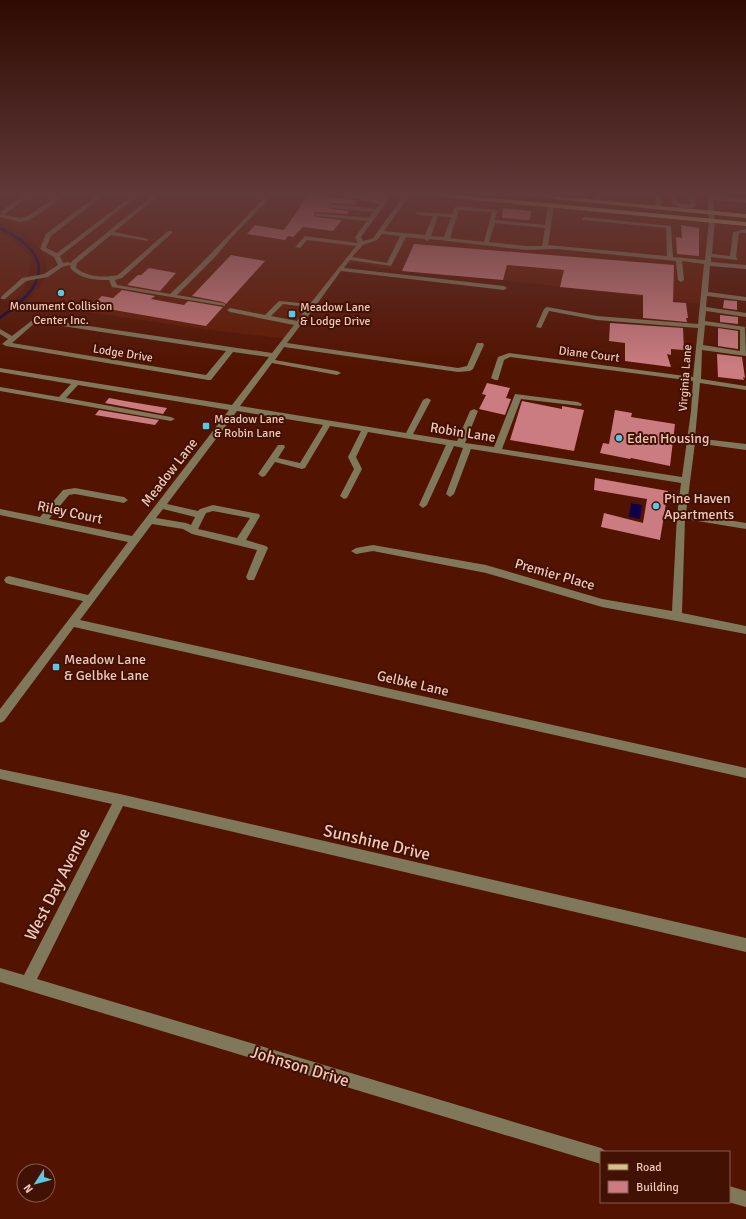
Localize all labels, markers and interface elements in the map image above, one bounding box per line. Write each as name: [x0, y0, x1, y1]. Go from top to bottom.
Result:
marker: Monument Collision Center Inc.: [56, 288, 66, 298]
place label: Monument Collision Center Inc.: [10, 299, 112, 328]
place label: Meadow Lane & Lodge Drive: [300, 300, 371, 329]
marker: Meadow Lane & Lodge Drive: [287, 309, 297, 319]
street label: Lodge Drive: [92, 341, 154, 366]
street label: Diane Court: [558, 343, 620, 366]
street label: Virginia Lane: [676, 344, 695, 412]
place label: Meadow Lane & Robin Lane: [214, 412, 284, 441]
street label: Robin Lane: [429, 419, 497, 446]
marker: Meadow Lane & Robin Lane: [201, 421, 211, 431]
place label: Eden Housing: [627, 430, 709, 447]
marker: Eden Housing: [614, 433, 624, 443]
street label: Meadow Lane: [137, 435, 201, 510]
place label: Pine Haven Apartments: [664, 490, 734, 523]
street label: Riley Court: [36, 497, 104, 528]
marker: Pine Haven Apartments: [651, 501, 661, 511]
street label: Premier Place: [513, 555, 597, 594]
place label: Meadow Lane & Gelbke Lane: [64, 651, 149, 684]
marker: Meadow Lane & Gelbke Lane: [51, 662, 61, 672]
street label: Gelbke Lane: [375, 667, 450, 700]
street label: Sunshine Drive: [321, 820, 432, 865]
street label: West Day Avenue: [20, 824, 95, 944]
street label: Johnson Drive: [248, 1041, 352, 1091]
legend: [600, 1151, 730, 1203]
text: Road: [636, 1160, 662, 1175]
north arrow: [16, 1163, 56, 1203]
text: Building: [636, 1180, 679, 1195]
text: N: [21, 1182, 36, 1196]

